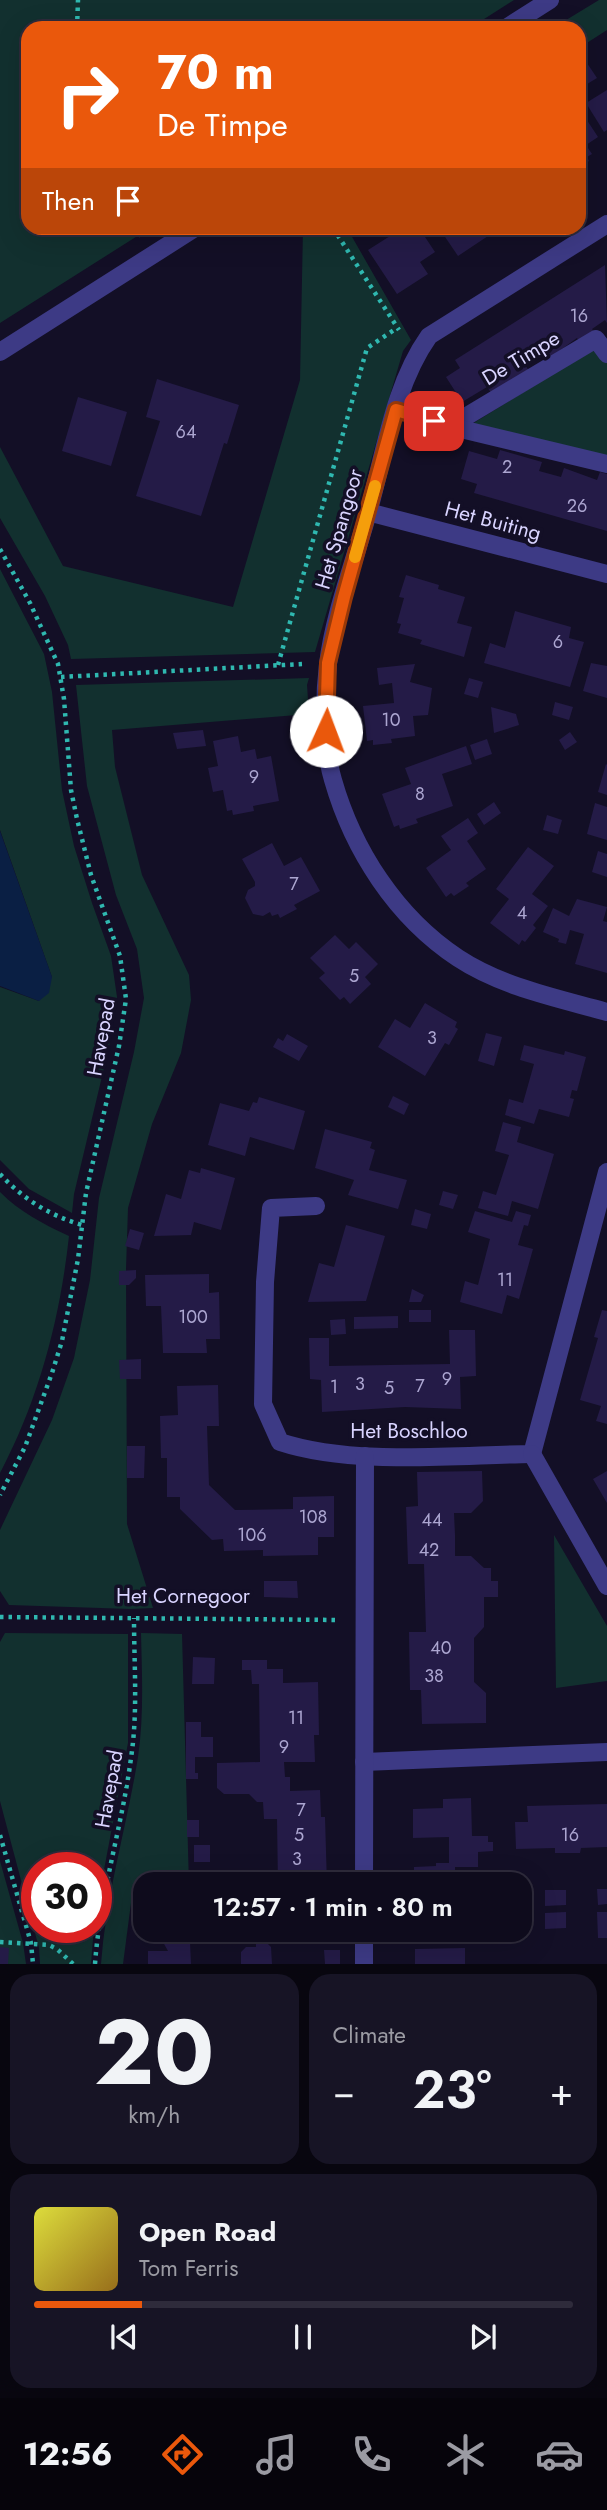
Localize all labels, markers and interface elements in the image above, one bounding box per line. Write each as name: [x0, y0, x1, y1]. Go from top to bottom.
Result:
text: 70 m: [157, 37, 274, 107]
icon: right: [42, 49, 133, 140]
text: De Timpe: [157, 102, 288, 148]
text: Then: [42, 182, 95, 220]
icon: arrive: [109, 182, 147, 220]
house number: 16: [570, 303, 588, 329]
street label: De Timpe: [477, 323, 566, 393]
pin: [404, 391, 464, 451]
icon: arrive: [415, 402, 453, 440]
house number: 64: [176, 419, 196, 445]
house number: 2: [502, 454, 512, 480]
street label: Het Spangoor: [308, 465, 371, 593]
house number: 26: [567, 493, 587, 519]
street label: Het Buiting: [441, 494, 545, 548]
house number: 6: [553, 629, 563, 655]
position arrow: [289, 694, 363, 768]
house number: 10: [382, 707, 401, 733]
house number: 9: [249, 764, 259, 790]
house number: 8: [415, 781, 425, 807]
house number: 7: [289, 871, 299, 897]
house number: 4: [517, 900, 527, 926]
house number: 5: [349, 963, 359, 989]
street label: Havepad: [79, 996, 123, 1078]
house number: 3: [427, 1025, 437, 1051]
house number: 11: [497, 1267, 513, 1293]
house number: 100: [178, 1304, 208, 1330]
house number: 9: [442, 1366, 452, 1392]
house number: 3: [355, 1371, 365, 1397]
house number: 7: [415, 1373, 425, 1399]
house number: 1: [330, 1374, 338, 1400]
house number: 5: [384, 1375, 394, 1401]
street label: Het Boschloo: [350, 1416, 468, 1446]
house number: 108: [299, 1504, 327, 1530]
house number: 44: [422, 1507, 443, 1533]
house number: 106: [237, 1522, 267, 1548]
house number: 42: [419, 1537, 439, 1563]
street label: Het Cornegoor: [116, 1581, 251, 1611]
house number: 40: [430, 1635, 452, 1661]
house number: 38: [424, 1663, 444, 1689]
house number: 11: [288, 1705, 304, 1731]
house number: 9: [279, 1734, 289, 1760]
street label: Havepad: [87, 1748, 131, 1830]
house number: 7: [296, 1797, 306, 1823]
house number: 5: [294, 1822, 304, 1848]
house number: 16: [561, 1822, 579, 1848]
house number: 3: [292, 1846, 302, 1872]
speed limit sign: 30: [21, 1852, 112, 1943]
text: 12:57 · 1 min · 80 m: [212, 1888, 453, 1926]
text: 20: [94, 1987, 214, 2118]
text: Climate: [333, 2018, 406, 2052]
text: 23°: [413, 2052, 492, 2128]
text: −: [333, 2064, 355, 2119]
text: +: [550, 2064, 573, 2119]
text: km/h: [128, 2098, 180, 2132]
text: Open Road: [139, 2213, 276, 2251]
text: Tom Ferris: [139, 2251, 238, 2285]
icon: previous: [105, 2318, 143, 2356]
icon: pause: [284, 2318, 322, 2356]
icon: next: [464, 2318, 502, 2356]
icon: directions: [158, 2430, 207, 2479]
icon: music: [252, 2430, 301, 2479]
icon: phone: [347, 2430, 396, 2479]
icon: climate: [441, 2430, 490, 2479]
icon: car: [535, 2430, 584, 2479]
text: 12:56: [23, 2431, 112, 2477]

